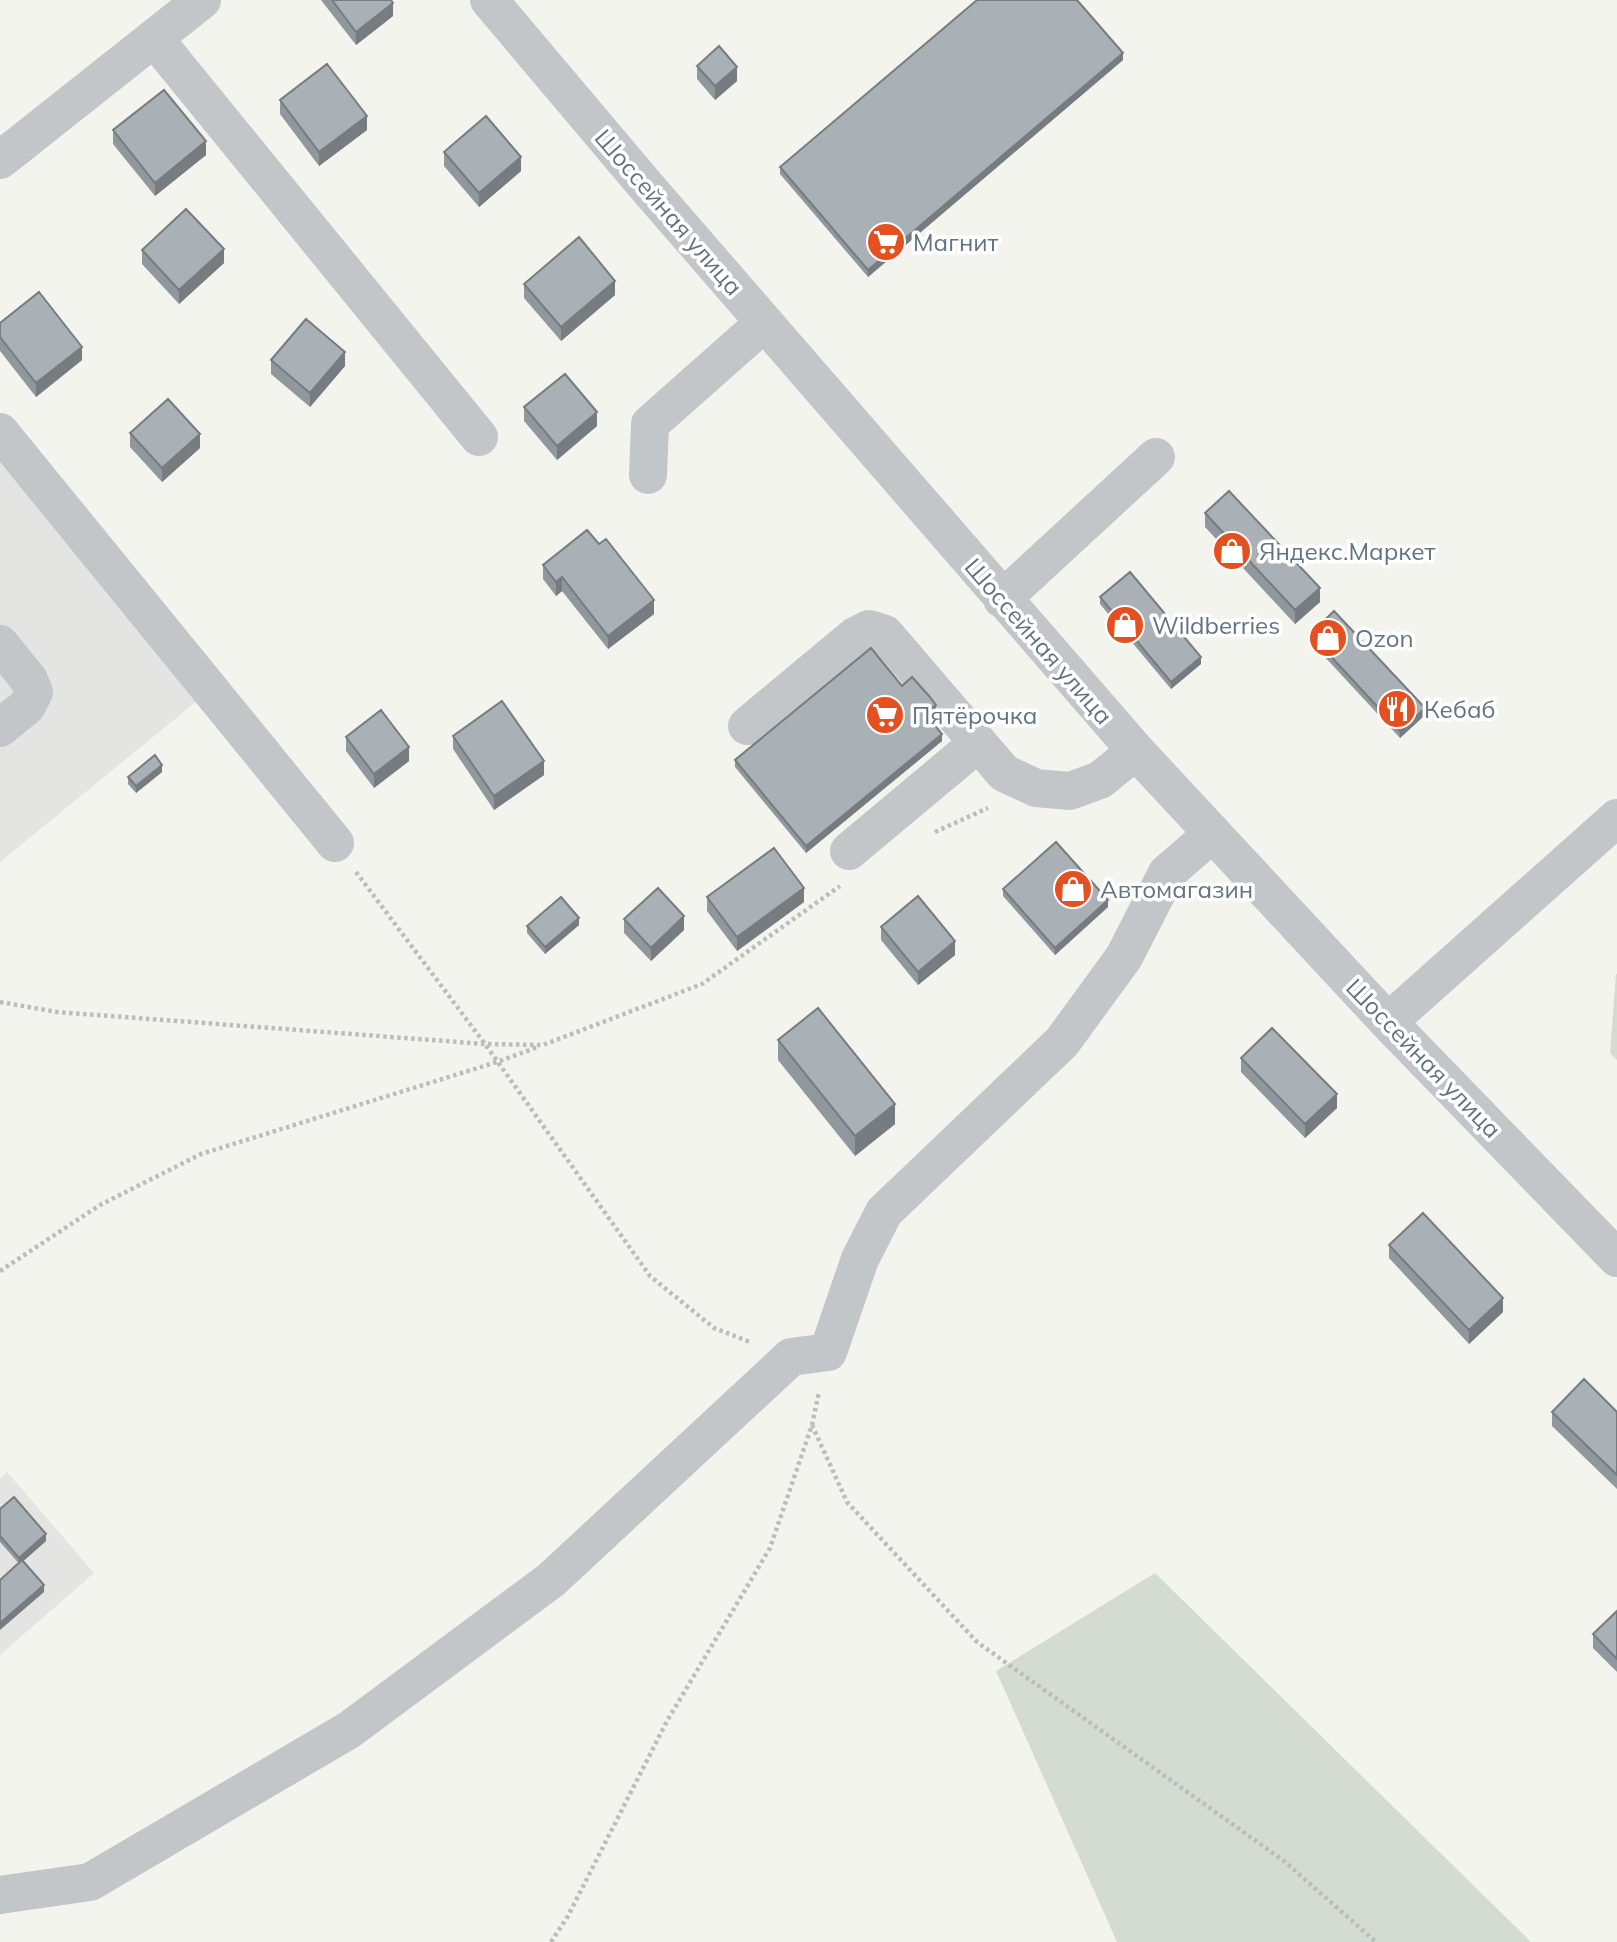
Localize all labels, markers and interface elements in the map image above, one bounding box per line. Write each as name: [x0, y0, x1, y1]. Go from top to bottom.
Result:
street label: Шоссейная улица: [589, 123, 749, 301]
supermarket icon: Магнит: [865, 221, 907, 263]
place label: Магнит: [913, 227, 999, 257]
shop icon: Яндекс.Маркет: [1211, 530, 1253, 572]
place label: Яндекс.Маркет: [1259, 536, 1436, 566]
street label: Шоссейная улица: [959, 552, 1119, 730]
shop icon: Wildberries: [1104, 604, 1146, 646]
place label: Wildberries: [1152, 610, 1280, 640]
shop icon: Ozon: [1307, 617, 1349, 659]
place label: Ozon: [1355, 623, 1414, 653]
restaurant icon: Кебаб: [1376, 688, 1418, 730]
supermarket icon: Пятёрочка: [864, 694, 906, 736]
place label: Кебаб: [1424, 694, 1496, 724]
place label: Пятёрочка: [912, 700, 1037, 730]
shop icon: Автомагазин: [1052, 868, 1094, 910]
place label: Автомагазин: [1100, 874, 1253, 904]
street label: Шоссейная улица: [1340, 972, 1508, 1144]

